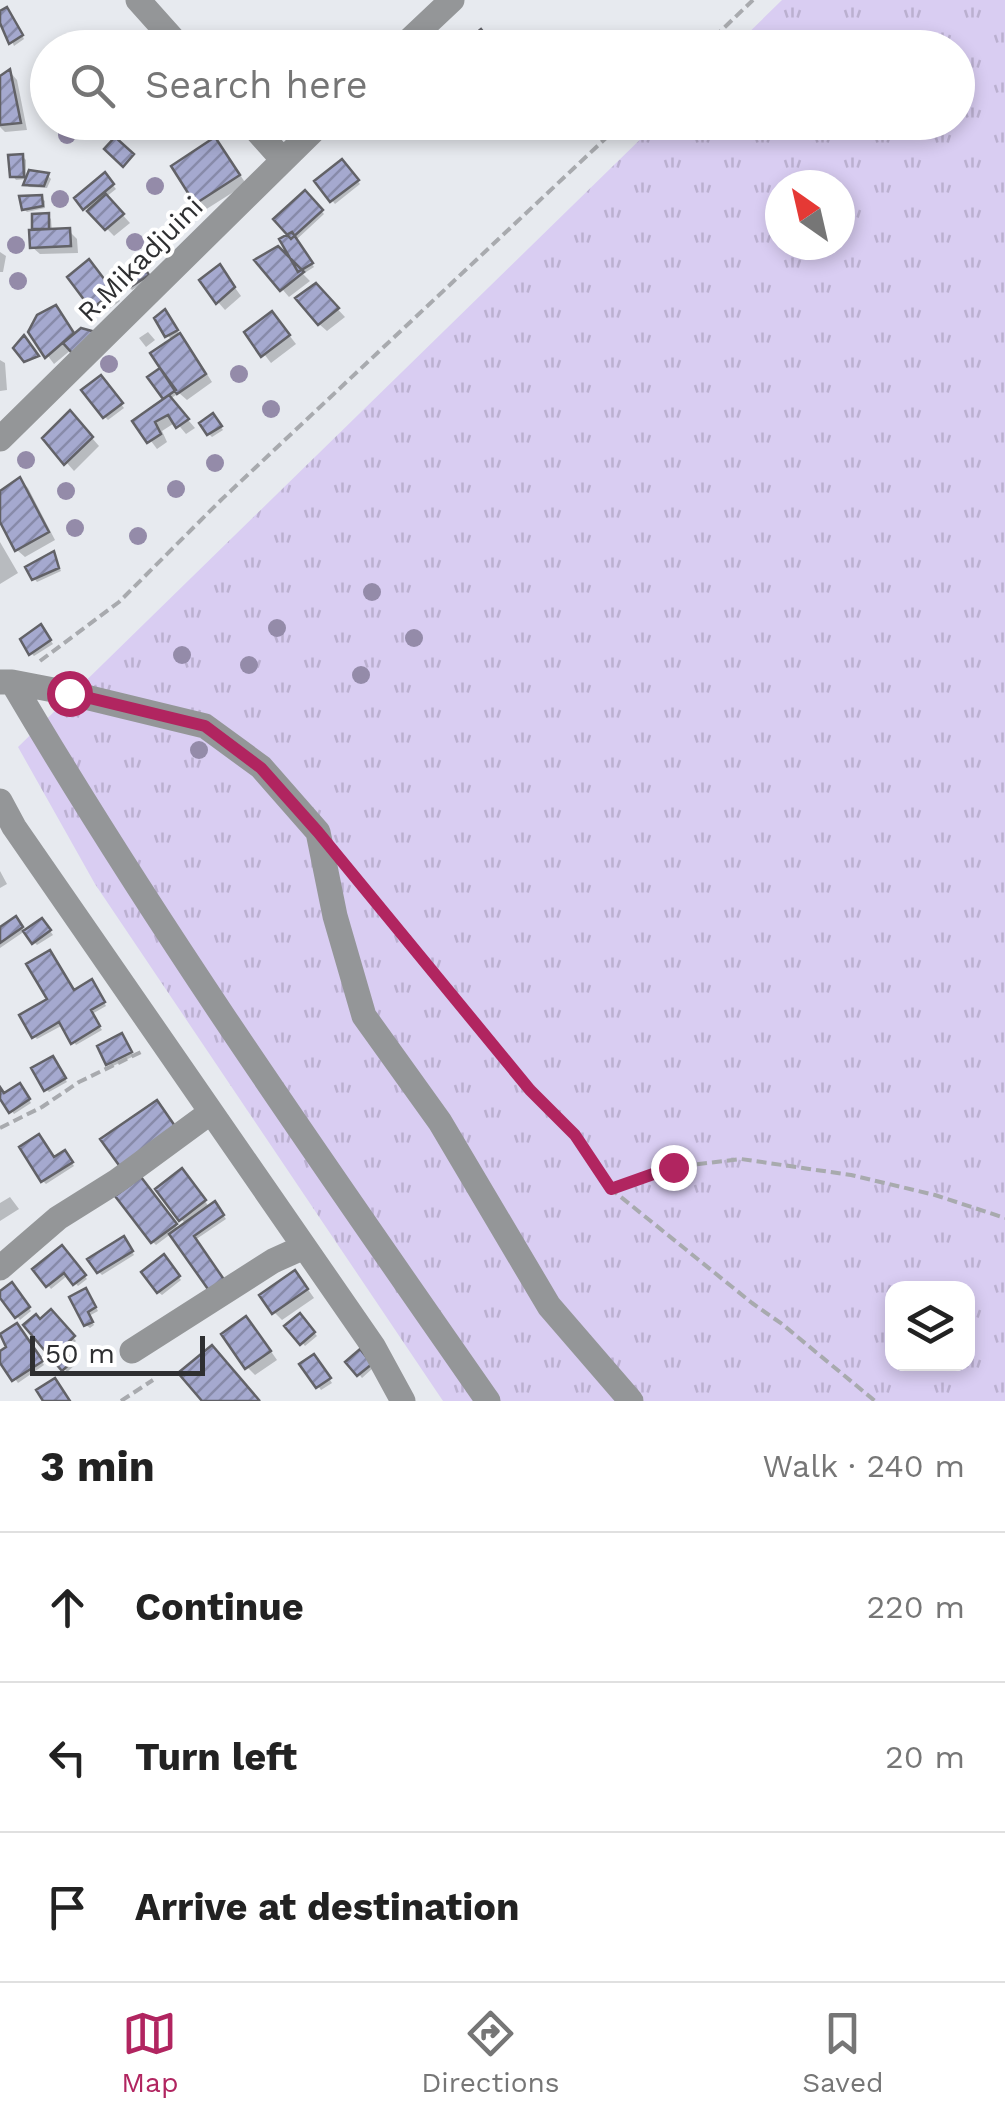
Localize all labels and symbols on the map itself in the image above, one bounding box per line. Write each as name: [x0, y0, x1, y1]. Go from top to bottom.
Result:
north arrow: [765, 170, 855, 260]
street label: R.Mikadjuini: [71, 190, 210, 329]
route start: [47, 671, 93, 717]
route end: [651, 1145, 697, 1191]
scale bar: [30, 1331, 205, 1376]

